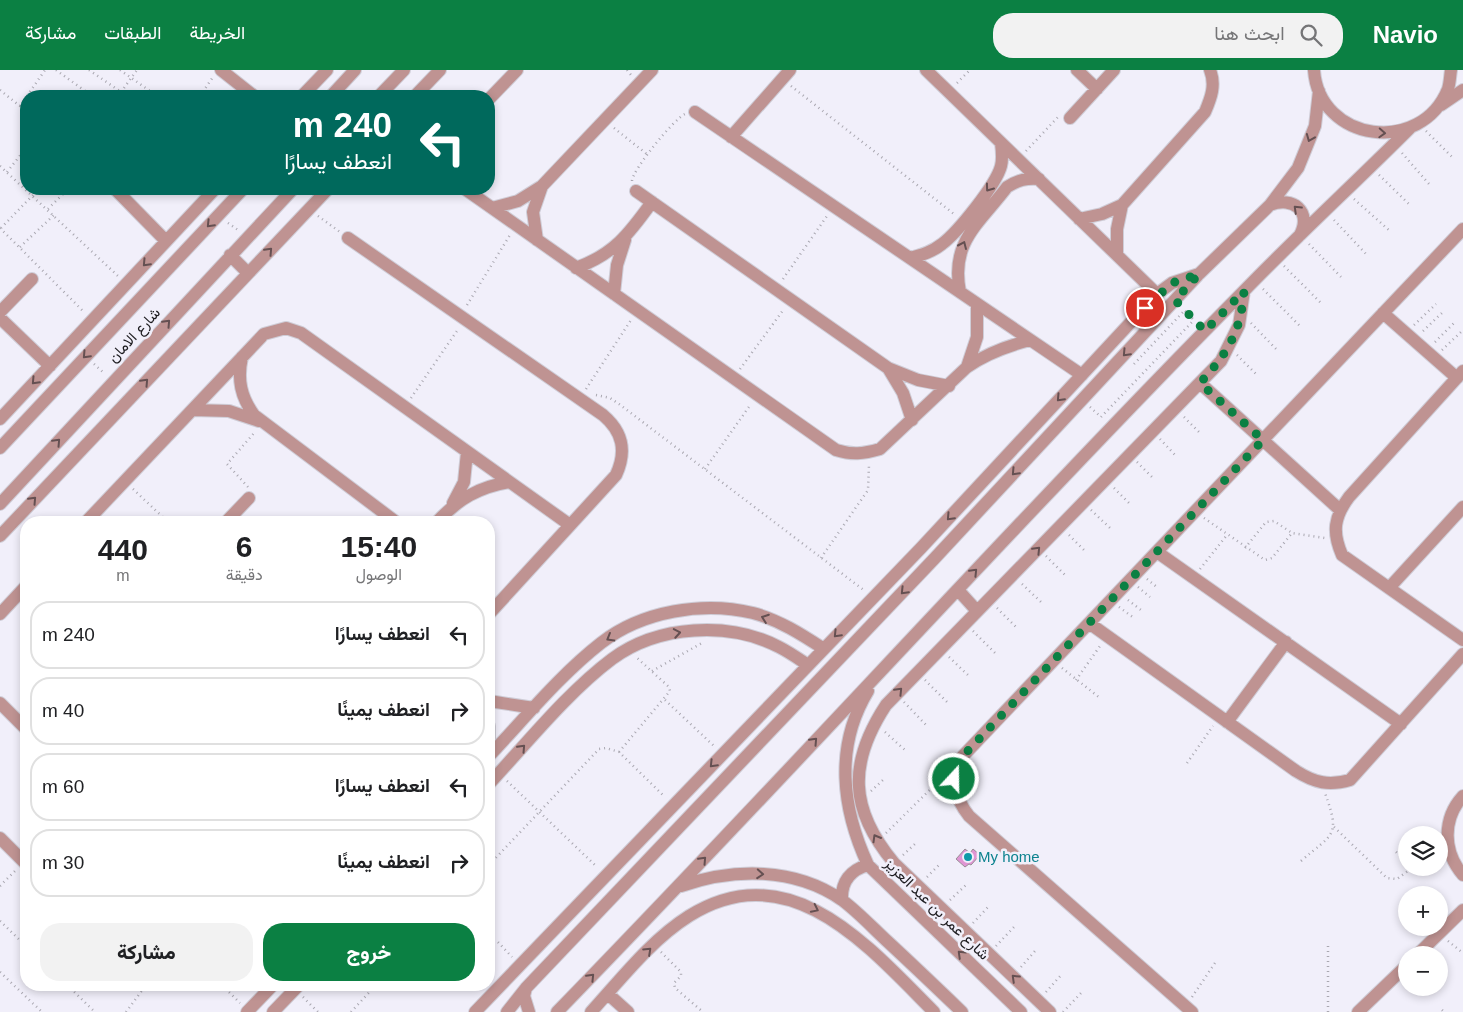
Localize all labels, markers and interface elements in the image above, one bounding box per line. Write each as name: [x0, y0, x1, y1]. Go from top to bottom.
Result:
search box: [993, 13, 1343, 58]
icon: search: [1297, 21, 1325, 49]
text: Navio: [1373, 21, 1438, 48]
text: مشاركة: [25, 23, 76, 43]
text: الطبقات: [104, 23, 161, 43]
text: الخريطة: [189, 23, 245, 43]
text: ابحث هنا: [1214, 23, 1285, 44]
text: 240 m: [293, 105, 392, 144]
icon: left: [410, 110, 475, 175]
one-way arrow: [1378, 127, 1386, 138]
one-way arrow: [1305, 133, 1316, 142]
text: انعطف يسارًا: [284, 149, 392, 174]
one-way arrow: [986, 182, 995, 192]
one-way arrow: [1293, 206, 1302, 215]
one-way arrow: [207, 219, 216, 228]
one-way arrow: [957, 241, 968, 250]
one-way arrow: [263, 248, 272, 257]
one-way arrow: [143, 257, 152, 266]
pin: [1124, 287, 1166, 329]
icon: arrive: [1131, 294, 1159, 322]
street label: شارع الامان: [104, 304, 165, 368]
one-way arrow: [161, 320, 170, 329]
one-way arrow: [1123, 347, 1132, 356]
one-way arrow: [83, 349, 92, 358]
one-way arrow: [32, 376, 41, 385]
one-way arrow: [139, 379, 148, 388]
one-way arrow: [1057, 392, 1066, 401]
one-way arrow: [51, 439, 60, 448]
one-way arrow: [1012, 467, 1021, 476]
one-way arrow: [27, 497, 36, 506]
one-way arrow: [946, 511, 955, 520]
text: 6: [236, 530, 253, 563]
text: 15:40: [340, 530, 417, 563]
text: 440: [98, 533, 148, 566]
one-way arrow: [1031, 547, 1040, 556]
text: دقيقة: [226, 566, 263, 583]
text: الوصول: [356, 566, 402, 583]
text: m: [116, 567, 130, 584]
one-way arrow: [968, 569, 977, 578]
one-way arrow: [901, 585, 910, 594]
one-way arrow: [762, 614, 770, 624]
icon: left: [445, 621, 473, 649]
text: انعطف يسارًا: [335, 623, 430, 644]
text: 240 m: [42, 624, 95, 645]
one-way arrow: [673, 629, 681, 639]
one-way arrow: [834, 629, 843, 638]
one-way arrow: [606, 632, 615, 642]
one-way arrow: [893, 688, 902, 697]
icon: right: [445, 697, 473, 725]
text: انعطف يمينًا: [337, 699, 430, 720]
text: 40 m: [42, 700, 84, 721]
one-way arrow: [808, 738, 817, 747]
one-way arrow: [516, 745, 525, 754]
position arrow: [927, 752, 979, 804]
one-way arrow: [710, 758, 719, 767]
icon: left: [445, 773, 473, 801]
text: انعطف يسارًا: [335, 775, 430, 796]
text: 60 m: [42, 776, 84, 797]
map controls: [1398, 826, 1448, 996]
button: layers: [1398, 826, 1448, 876]
one-way arrow: [873, 835, 883, 844]
place label: My home: [978, 848, 1040, 865]
icon: right: [445, 849, 473, 877]
text: انعطف يمينًا: [337, 851, 430, 872]
marker: My home: [962, 851, 974, 863]
text: 30 m: [42, 852, 84, 873]
street label: شارع عمر بن عبد العزيز: [879, 854, 993, 965]
one-way arrow: [698, 857, 707, 866]
one-way arrow: [757, 868, 765, 879]
button: +: [1398, 886, 1448, 936]
one-way arrow: [810, 903, 819, 913]
button: مشاركة: [40, 923, 253, 981]
button: خروج: [263, 923, 475, 981]
button: −: [1398, 946, 1448, 996]
one-way arrow: [643, 948, 652, 957]
one-way arrow: [958, 951, 967, 960]
one-way arrow: [585, 974, 594, 983]
one-way arrow: [1012, 975, 1021, 984]

